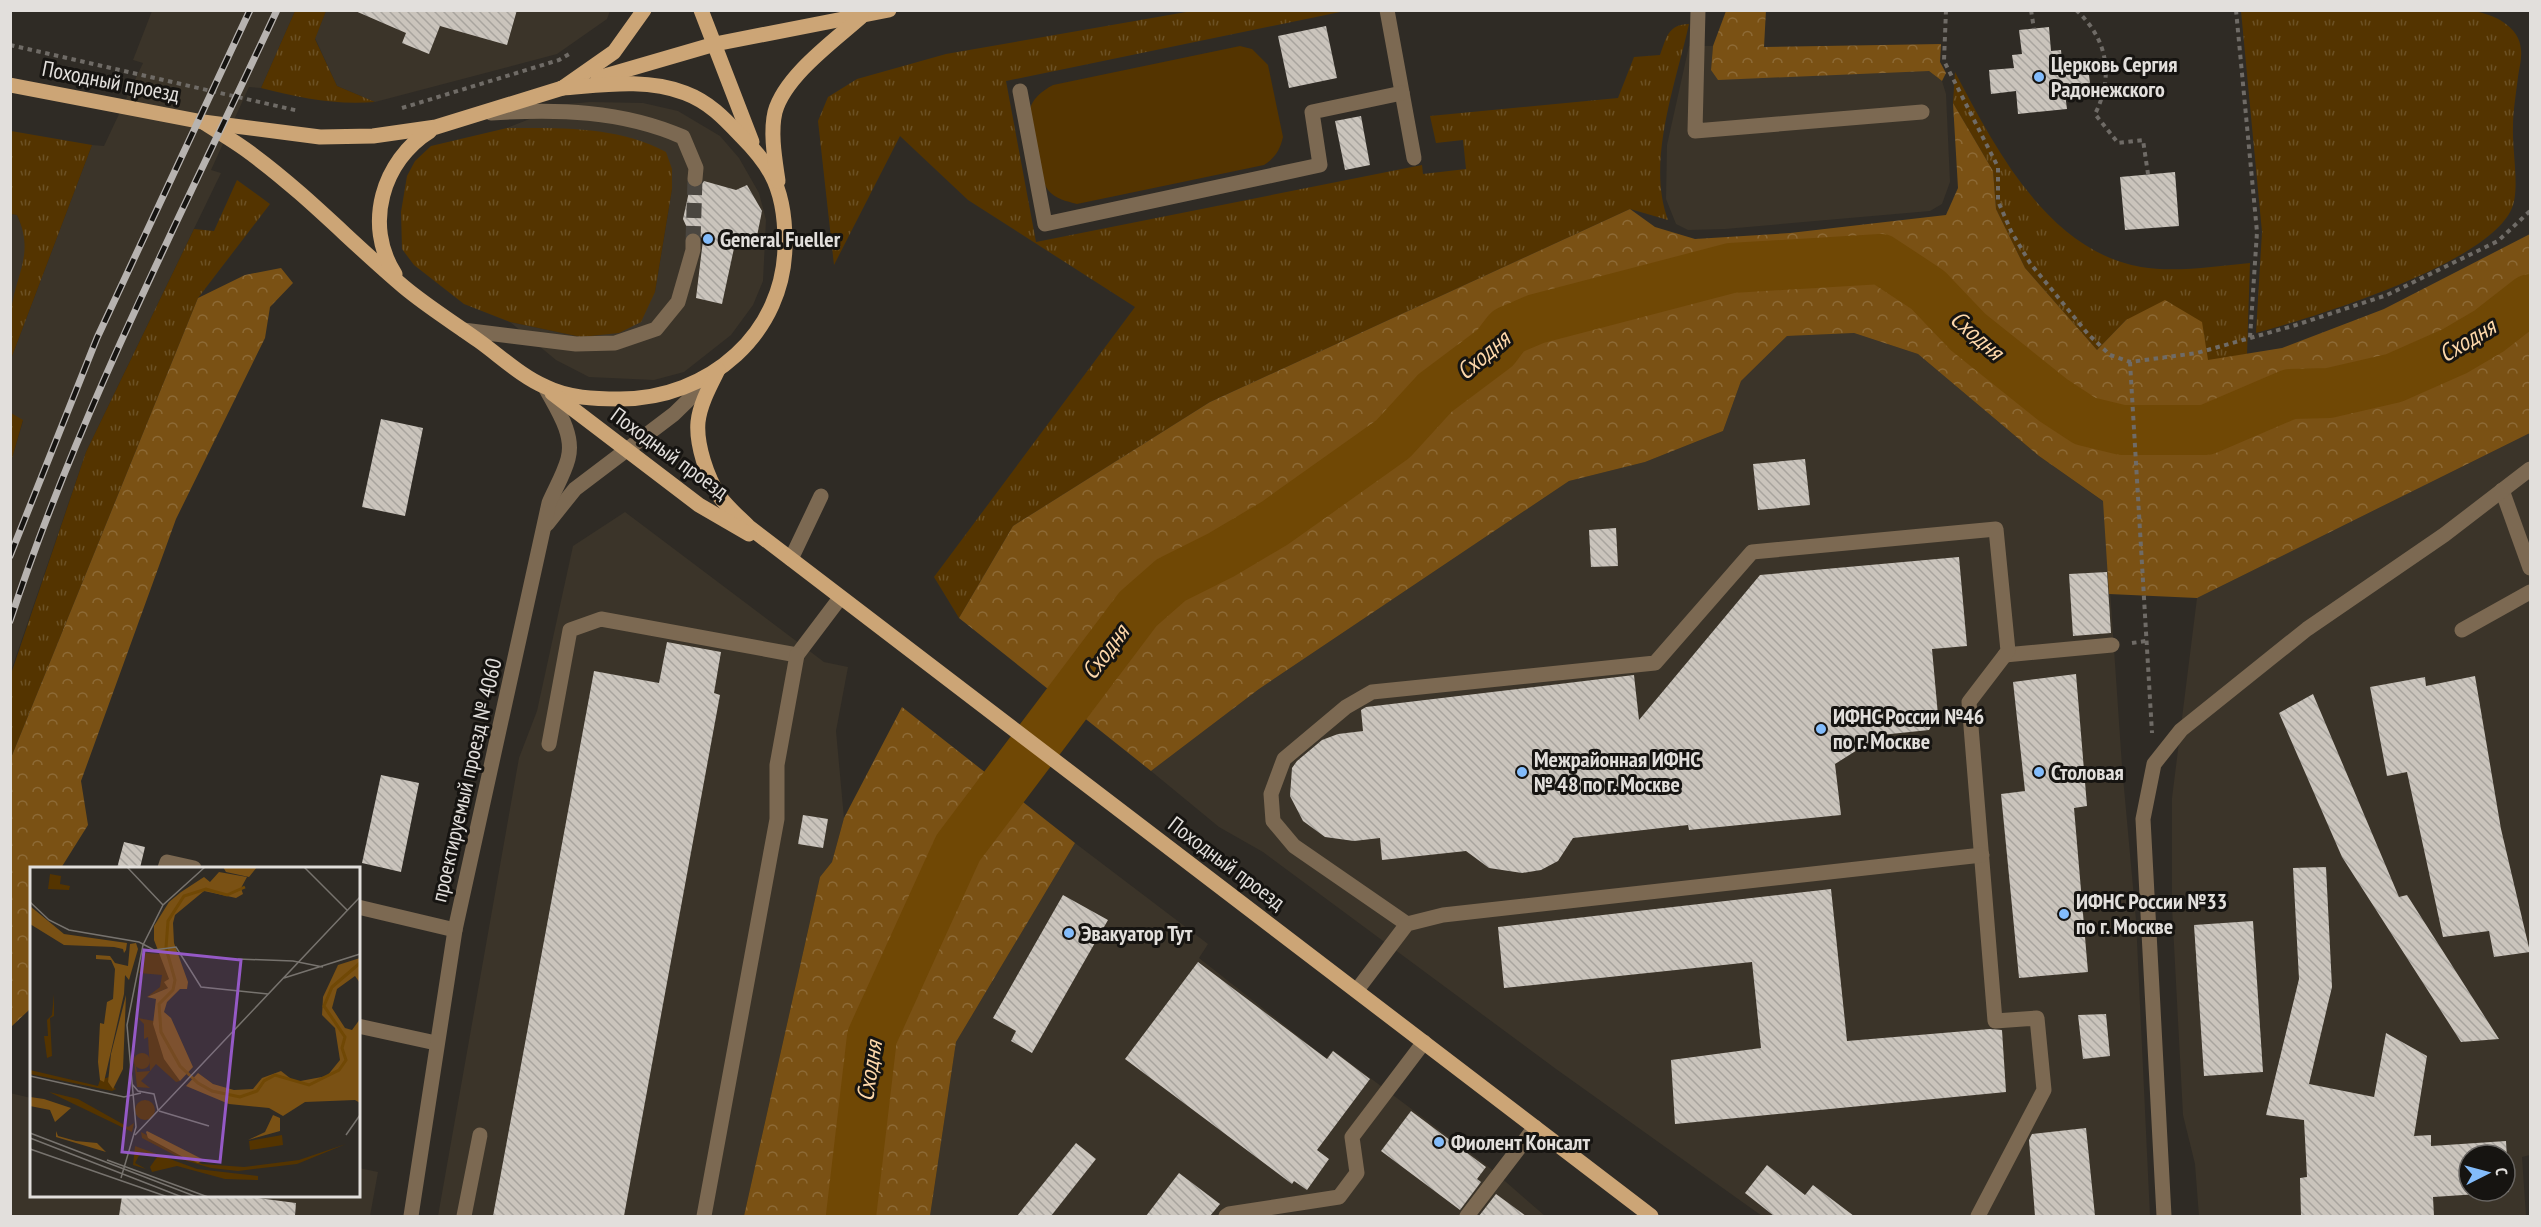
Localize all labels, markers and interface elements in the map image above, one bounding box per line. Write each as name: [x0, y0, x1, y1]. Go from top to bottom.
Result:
place label: Церковь Сергия Радонежского: [2051, 50, 2178, 103]
street label: Походный проезд: [40, 54, 182, 108]
marker: Церковь Сергия Радонежского: [2032, 70, 2046, 84]
place label: General Fueller: [720, 225, 841, 253]
marker: General Fueller: [701, 232, 715, 246]
water label: Сходня: [1944, 303, 2011, 368]
water label: Сходня: [2433, 310, 2502, 369]
water label: Сходня: [1450, 323, 1518, 386]
street label: Походный проезд: [605, 401, 735, 505]
water label: Сходня: [1074, 617, 1137, 686]
street label: проектируемый проезд № 4060: [424, 655, 508, 905]
place label: ИФНС России №46 по г. Москве: [1833, 702, 1984, 755]
marker: ИФНС России №46 по г. Москве: [1814, 722, 1828, 736]
place label: Межрайонная ИФНС № 48 по г. Москве: [1534, 745, 1700, 798]
place label: Столовая: [2051, 758, 2124, 786]
marker: Межрайонная ИФНС № 48 по г. Москве: [1515, 765, 1529, 779]
marker: Столовая: [2032, 765, 2046, 779]
street label: Походный проезд: [1163, 810, 1291, 916]
inset map: [30, 867, 360, 1197]
place label: ИФНС России №33 по г. Москве: [2076, 887, 2227, 940]
marker: ИФНС России №33 по г. Москве: [2057, 907, 2071, 921]
place label: Эвакуатор Тут: [1081, 919, 1193, 947]
marker: Эвакуатор Тут: [1062, 926, 1076, 940]
water label: Сходня: [849, 1037, 889, 1103]
place label: Фиолент Консалт: [1451, 1128, 1590, 1156]
marker: Фиолент Консалт: [1432, 1135, 1446, 1149]
north arrow: [2457, 1143, 2517, 1203]
text: С: [2492, 1167, 2512, 1177]

